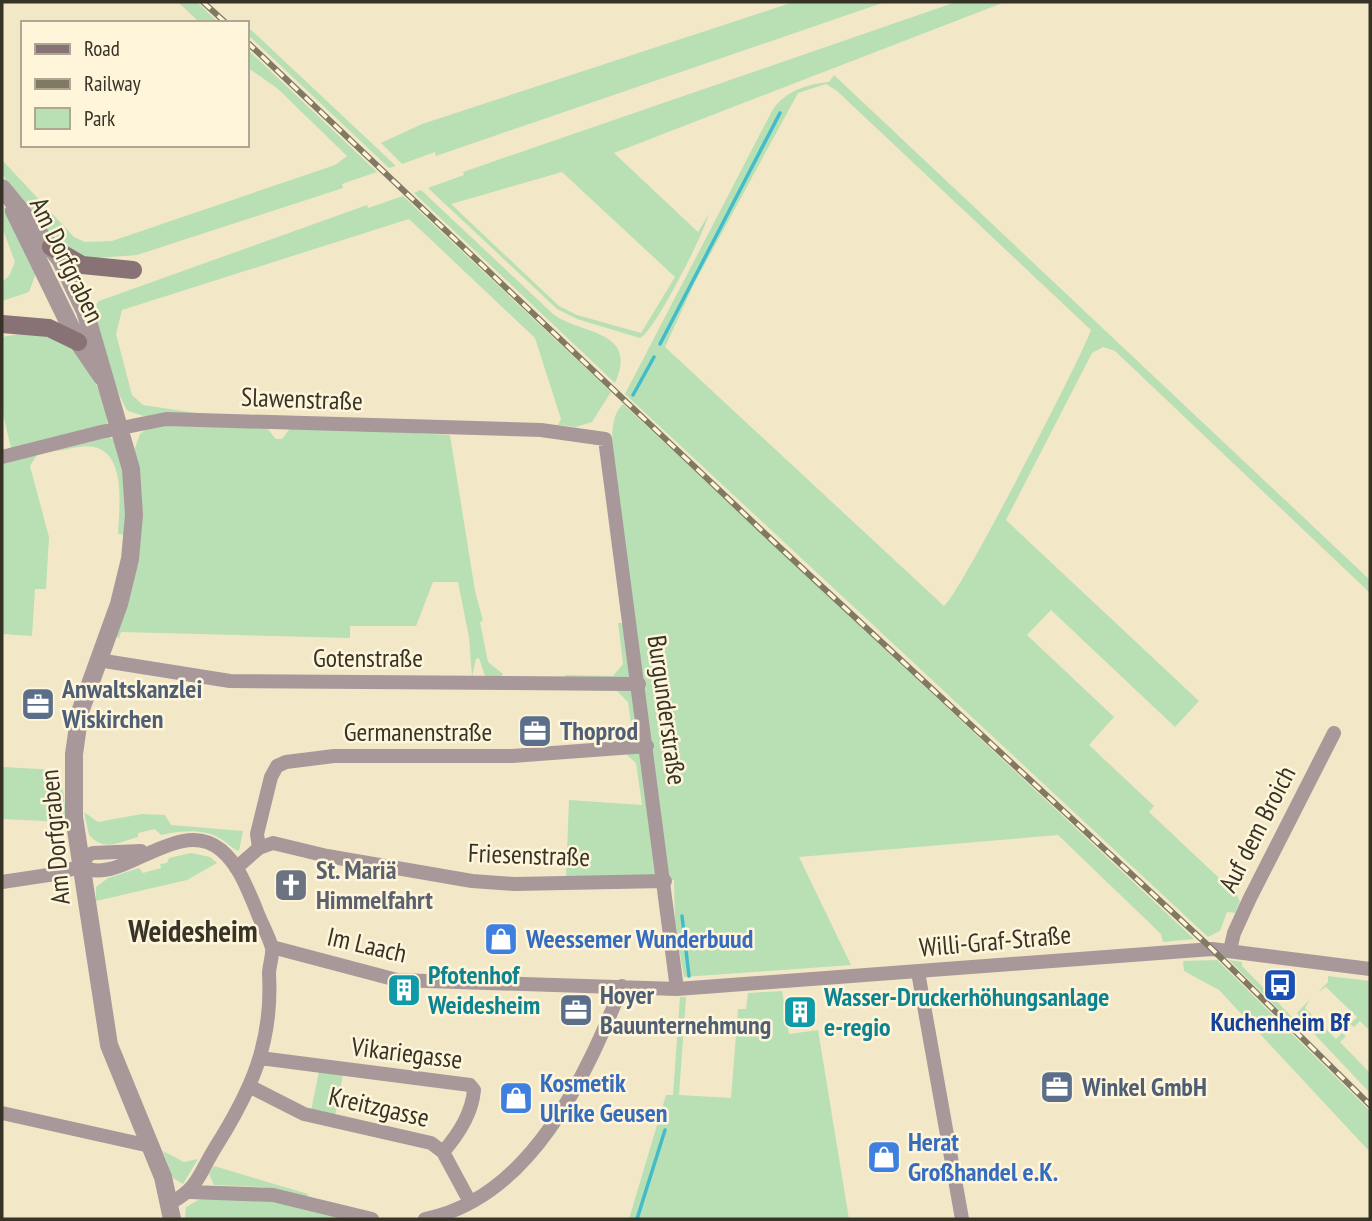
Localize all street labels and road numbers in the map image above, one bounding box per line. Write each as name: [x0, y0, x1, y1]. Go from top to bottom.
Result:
street label: Am Dorfgraben: [23, 192, 112, 328]
street label: Slawenstraße: [241, 380, 363, 417]
street label: Burgunderstraße: [641, 633, 694, 787]
street label: Gotenstraße: [313, 641, 423, 674]
street label: Germanenstraße: [344, 715, 492, 748]
street label: Auf dem Broich: [1211, 760, 1302, 897]
street label: Am Dorfgraben: [32, 768, 77, 906]
street label: Friesenstraße: [467, 836, 591, 873]
street label: Willi-Graf-Straße: [918, 917, 1072, 964]
street label: Im Laach: [324, 919, 410, 970]
street label: Vikariegasse: [349, 1029, 464, 1076]
street label: Kreitzgasse: [326, 1079, 432, 1134]

